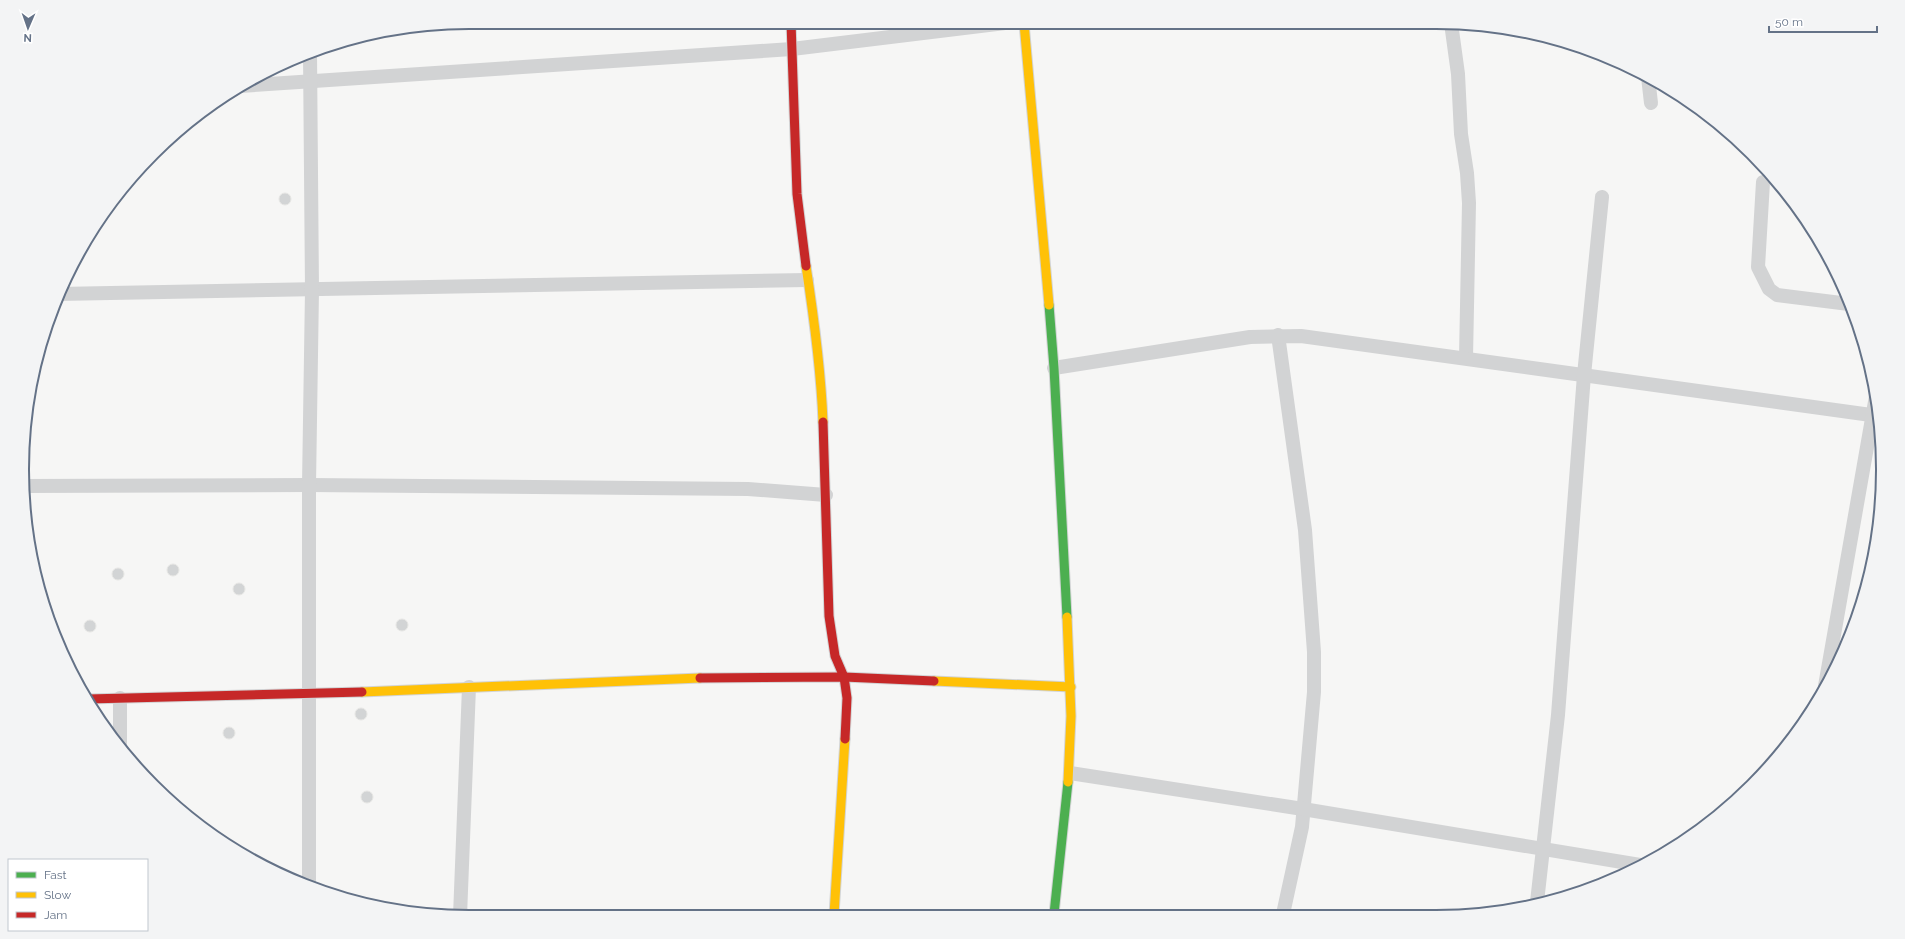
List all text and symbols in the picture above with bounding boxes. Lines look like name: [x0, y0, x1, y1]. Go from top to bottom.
north arrow: [8, 8, 48, 48]
scale bar: [1769, 8, 1877, 34]
text: 50 m: [1775, 15, 1803, 29]
text: N: [23, 31, 32, 44]
legend: [8, 859, 148, 931]
text: Fast: [44, 868, 67, 882]
text: Slow: [44, 888, 71, 902]
text: Jam: [44, 908, 67, 922]

